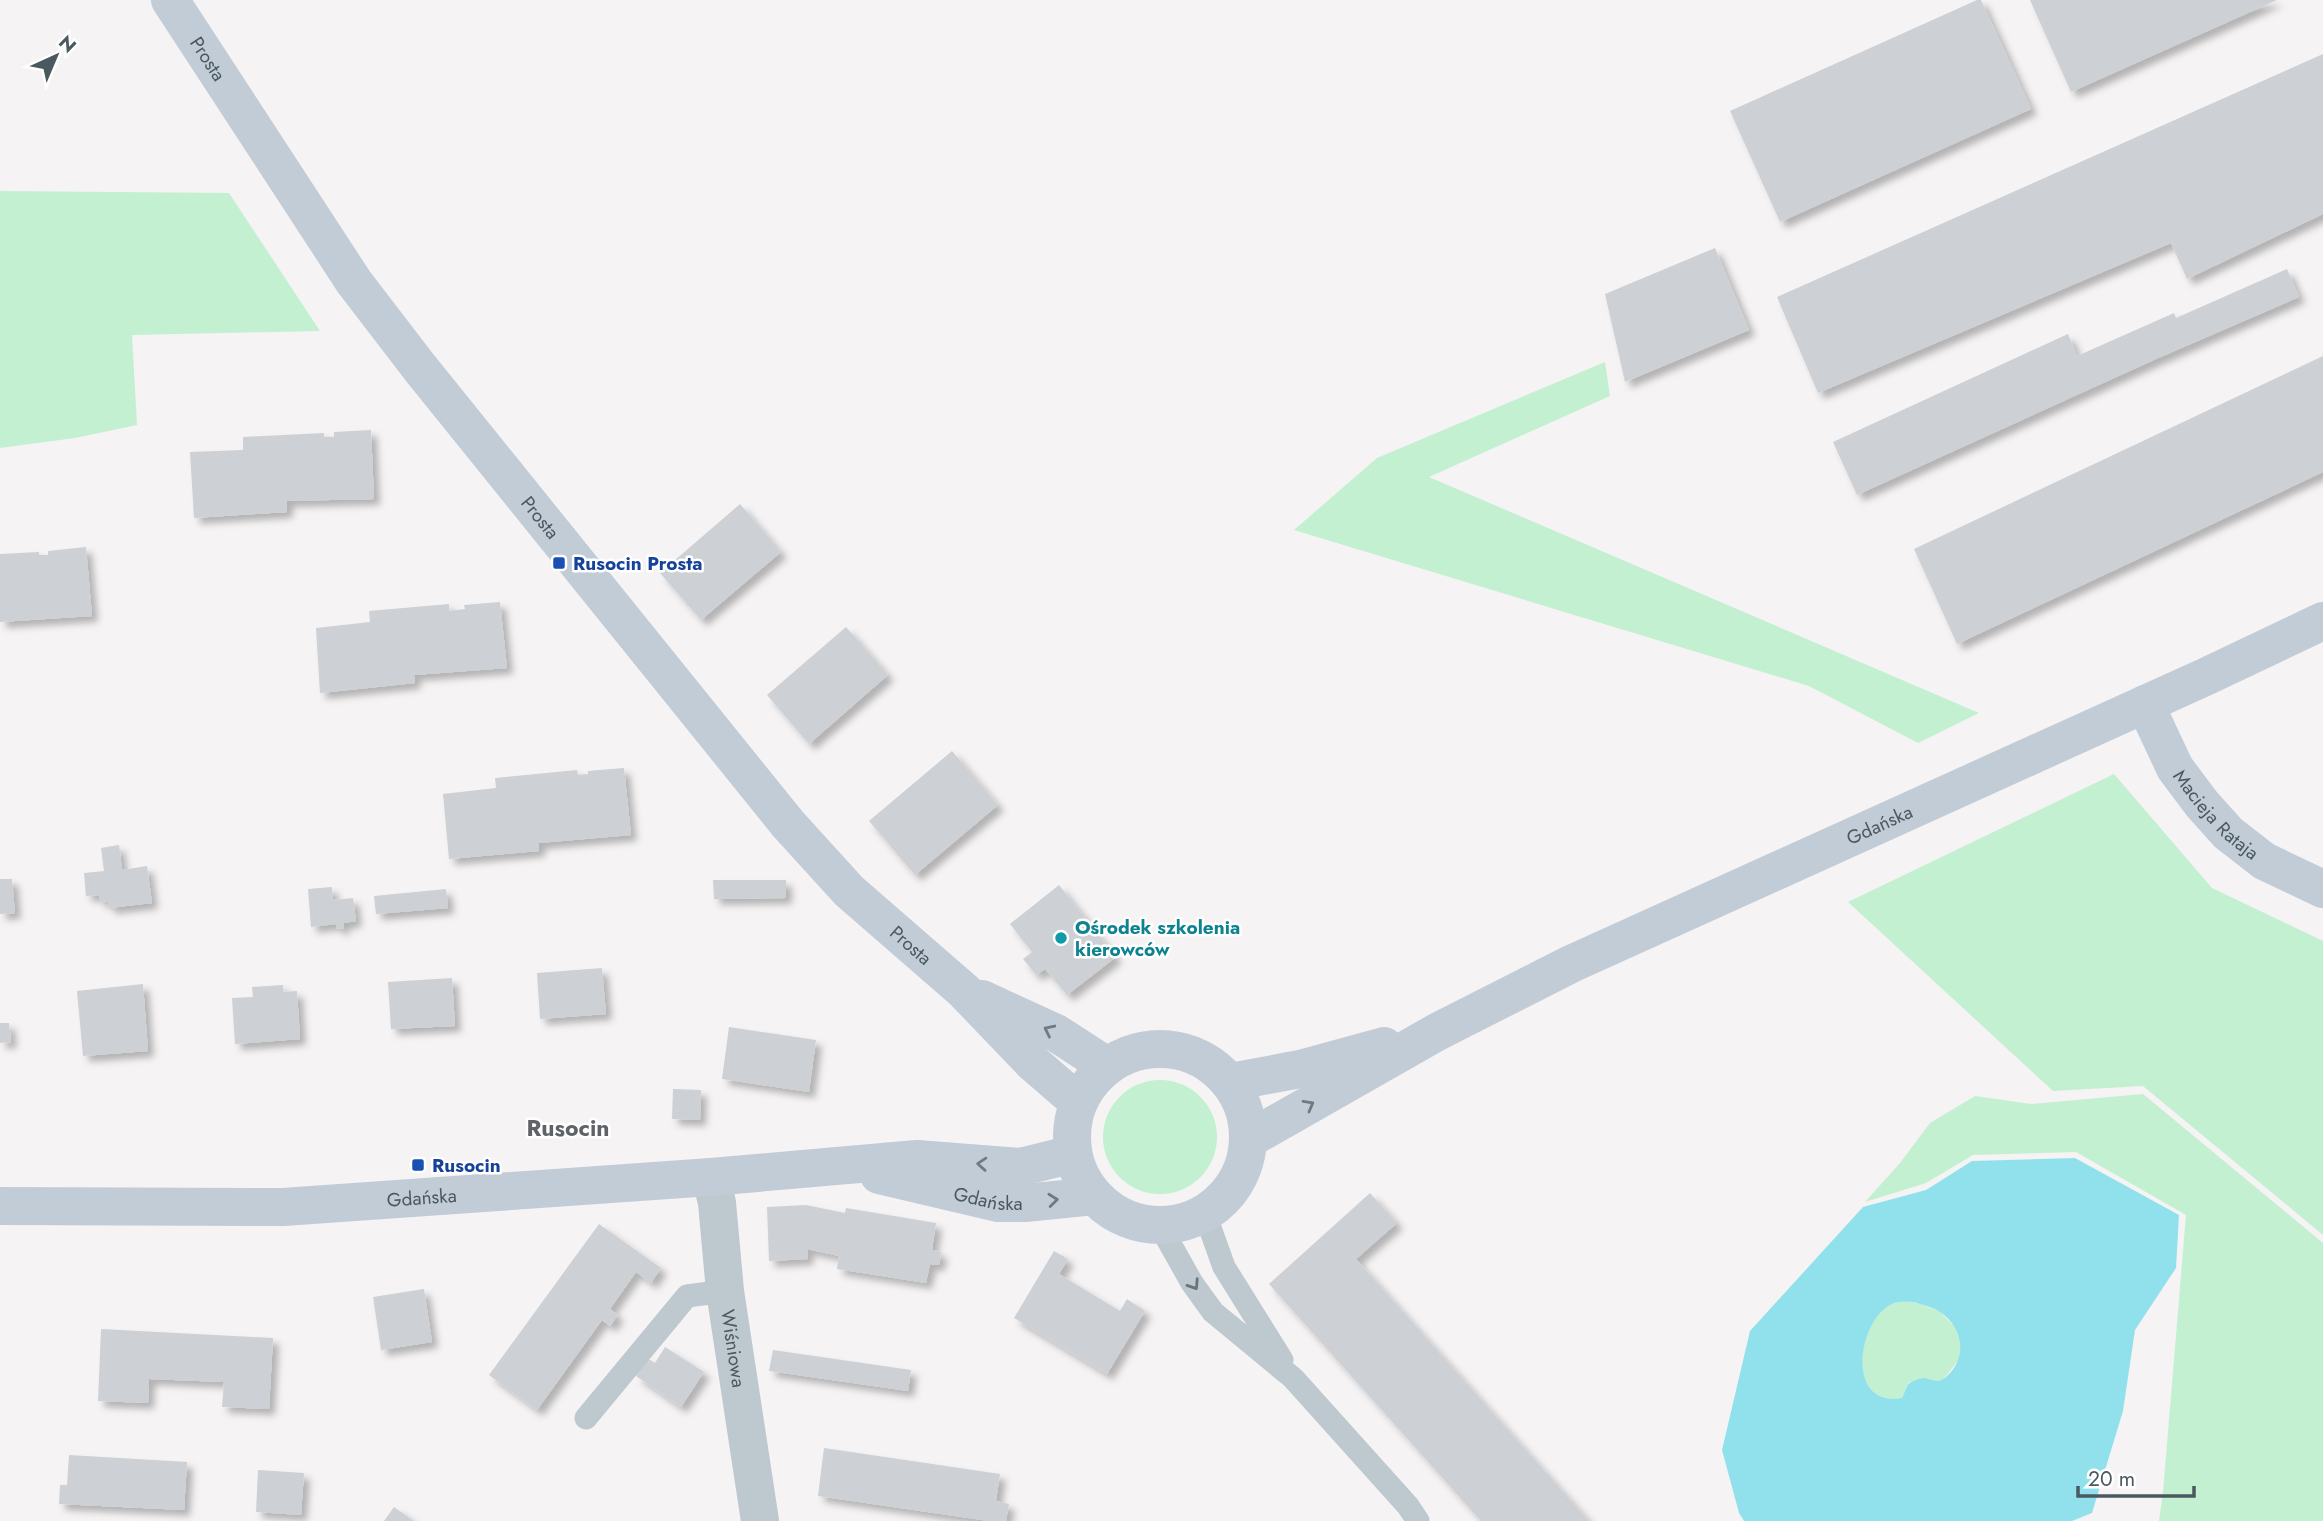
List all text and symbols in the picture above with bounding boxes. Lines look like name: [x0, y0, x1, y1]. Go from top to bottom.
north arrow: [21, 21, 91, 91]
text: N: [53, 29, 82, 59]
street label: Prosta: [183, 31, 232, 86]
street label: Prosta: [515, 490, 566, 545]
place label: Rusocin Prosta: [573, 550, 703, 577]
marker: Rusocin Prosta: [551, 555, 567, 571]
street label: Macieja Rataja: [2167, 764, 2264, 866]
street label: Gdańska: [1842, 798, 1917, 852]
place label: Ośrodek szkolenia kierowców: [1075, 914, 1240, 963]
street label: Prosta: [884, 919, 938, 971]
marker: Ośrodek szkolenia kierowców: [1053, 930, 1069, 946]
one-way arrow: [1044, 1024, 1056, 1038]
one-way arrow: [1301, 1100, 1314, 1113]
district label: Rusocin: [526, 1111, 610, 1145]
place label: Rusocin: [432, 1152, 501, 1179]
marker: Rusocin: [410, 1157, 426, 1173]
one-way arrow: [976, 1157, 987, 1172]
street label: Gdańska: [951, 1180, 1023, 1217]
street label: Gdańska: [386, 1182, 457, 1214]
one-way arrow: [1048, 1192, 1059, 1207]
one-way arrow: [1186, 1277, 1198, 1290]
street label: Wiśniowa: [714, 1308, 752, 1389]
scale bar: [2078, 1454, 2194, 1498]
text: 20 m: [2088, 1464, 2135, 1494]

